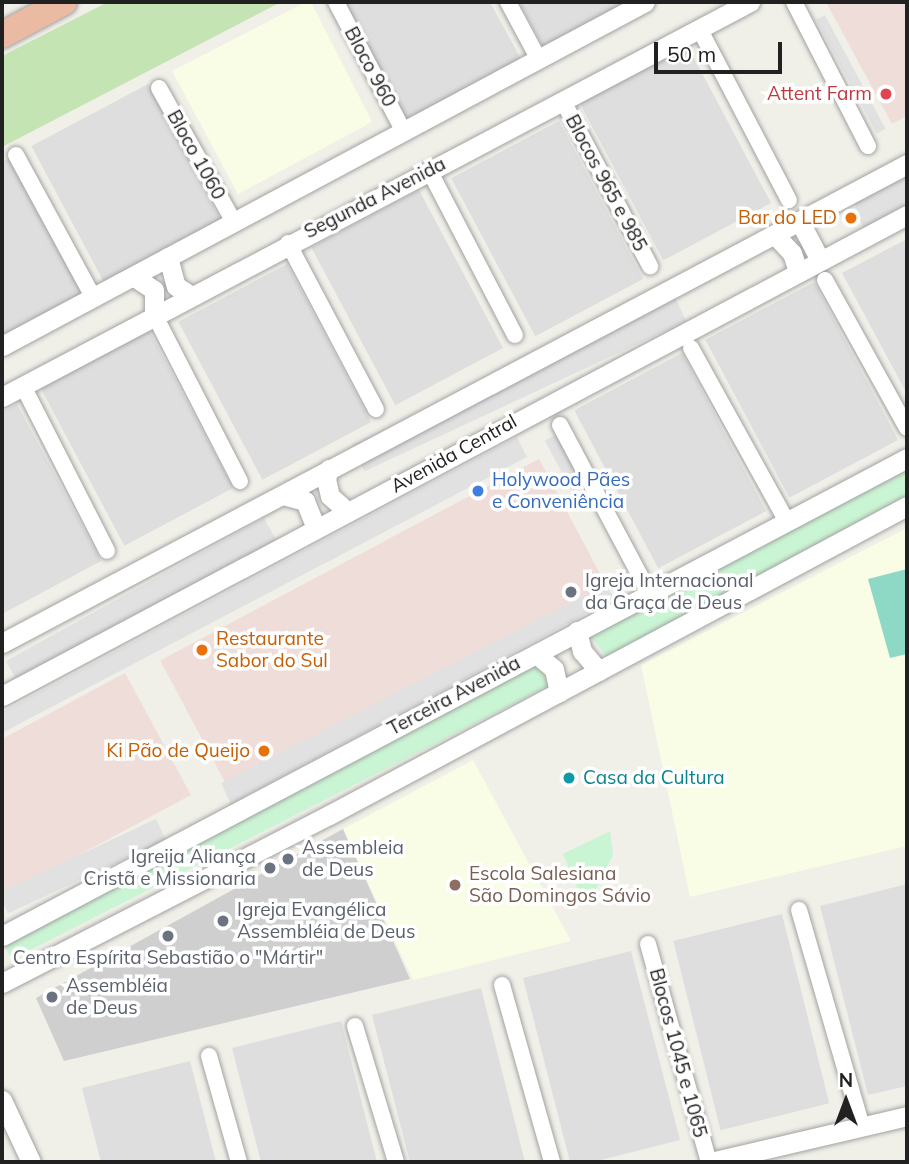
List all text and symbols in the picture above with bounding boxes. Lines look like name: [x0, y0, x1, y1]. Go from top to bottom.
street label: Bloco 960: [339, 23, 401, 111]
scale bar: [657, 28, 785, 72]
text: 50 m: [667, 41, 716, 67]
place label: Attent Farm: [767, 83, 872, 105]
marker: Attent Farm: [878, 86, 894, 102]
street label: Bloco 1060: [162, 106, 230, 204]
street label: Blocos 965 e 985: [560, 111, 652, 255]
street label: Segunda Avenida: [300, 153, 450, 243]
place label: Bar do LED: [738, 207, 837, 229]
marker: Bar do LED: [843, 210, 859, 226]
street label: Avenida Central: [387, 410, 521, 498]
place label: Holywood Pães e Conveniência: [492, 469, 630, 513]
marker: Holywood Pães e Conveniência: [470, 483, 486, 499]
place label: Igreja Internacional da Graça de Deus: [585, 570, 754, 614]
marker: Igreja Internacional da Graça de Deus: [563, 584, 579, 600]
place label: Restaurante Sabor do Sul: [216, 628, 328, 672]
marker: Restaurante Sabor do Sul: [194, 642, 210, 658]
street label: Terceira Avenida: [384, 652, 524, 740]
place label: Ki Pão de Queijo: [106, 740, 250, 762]
marker: Ki Pão de Queijo: [256, 743, 272, 759]
place label: Casa da Cultura: [583, 767, 725, 789]
marker: Casa da Cultura: [561, 770, 577, 786]
place label: Assembleia de Deus: [302, 837, 404, 881]
place label: Igreija Aliança Cristã e Missionaria: [84, 846, 256, 890]
marker: Assembleia de Deus: [280, 851, 296, 867]
marker: Igreija Aliança Cristã e Missionaria: [262, 860, 278, 876]
place label: Escola Salesiana São Domingos Sávio: [469, 863, 651, 907]
marker: Escola Salesiana São Domingos Sávio: [447, 877, 463, 893]
place label: Igreja Evangélica Assembléia de Deus: [237, 899, 415, 943]
marker: Igreja Evangélica Assembléia de Deus: [215, 913, 231, 929]
marker: Centro Espírita Sebastião o "Mártir": [160, 928, 176, 944]
place label: Centro Espírita Sebastião o "Mártir": [13, 947, 323, 969]
street label: Blocos 1045 e 1065: [644, 966, 712, 1140]
place label: Assembléia de Deus: [66, 975, 168, 1019]
marker: Assembléia de Deus: [44, 989, 60, 1005]
north arrow: [811, 1066, 881, 1136]
text: N: [839, 1068, 853, 1092]

